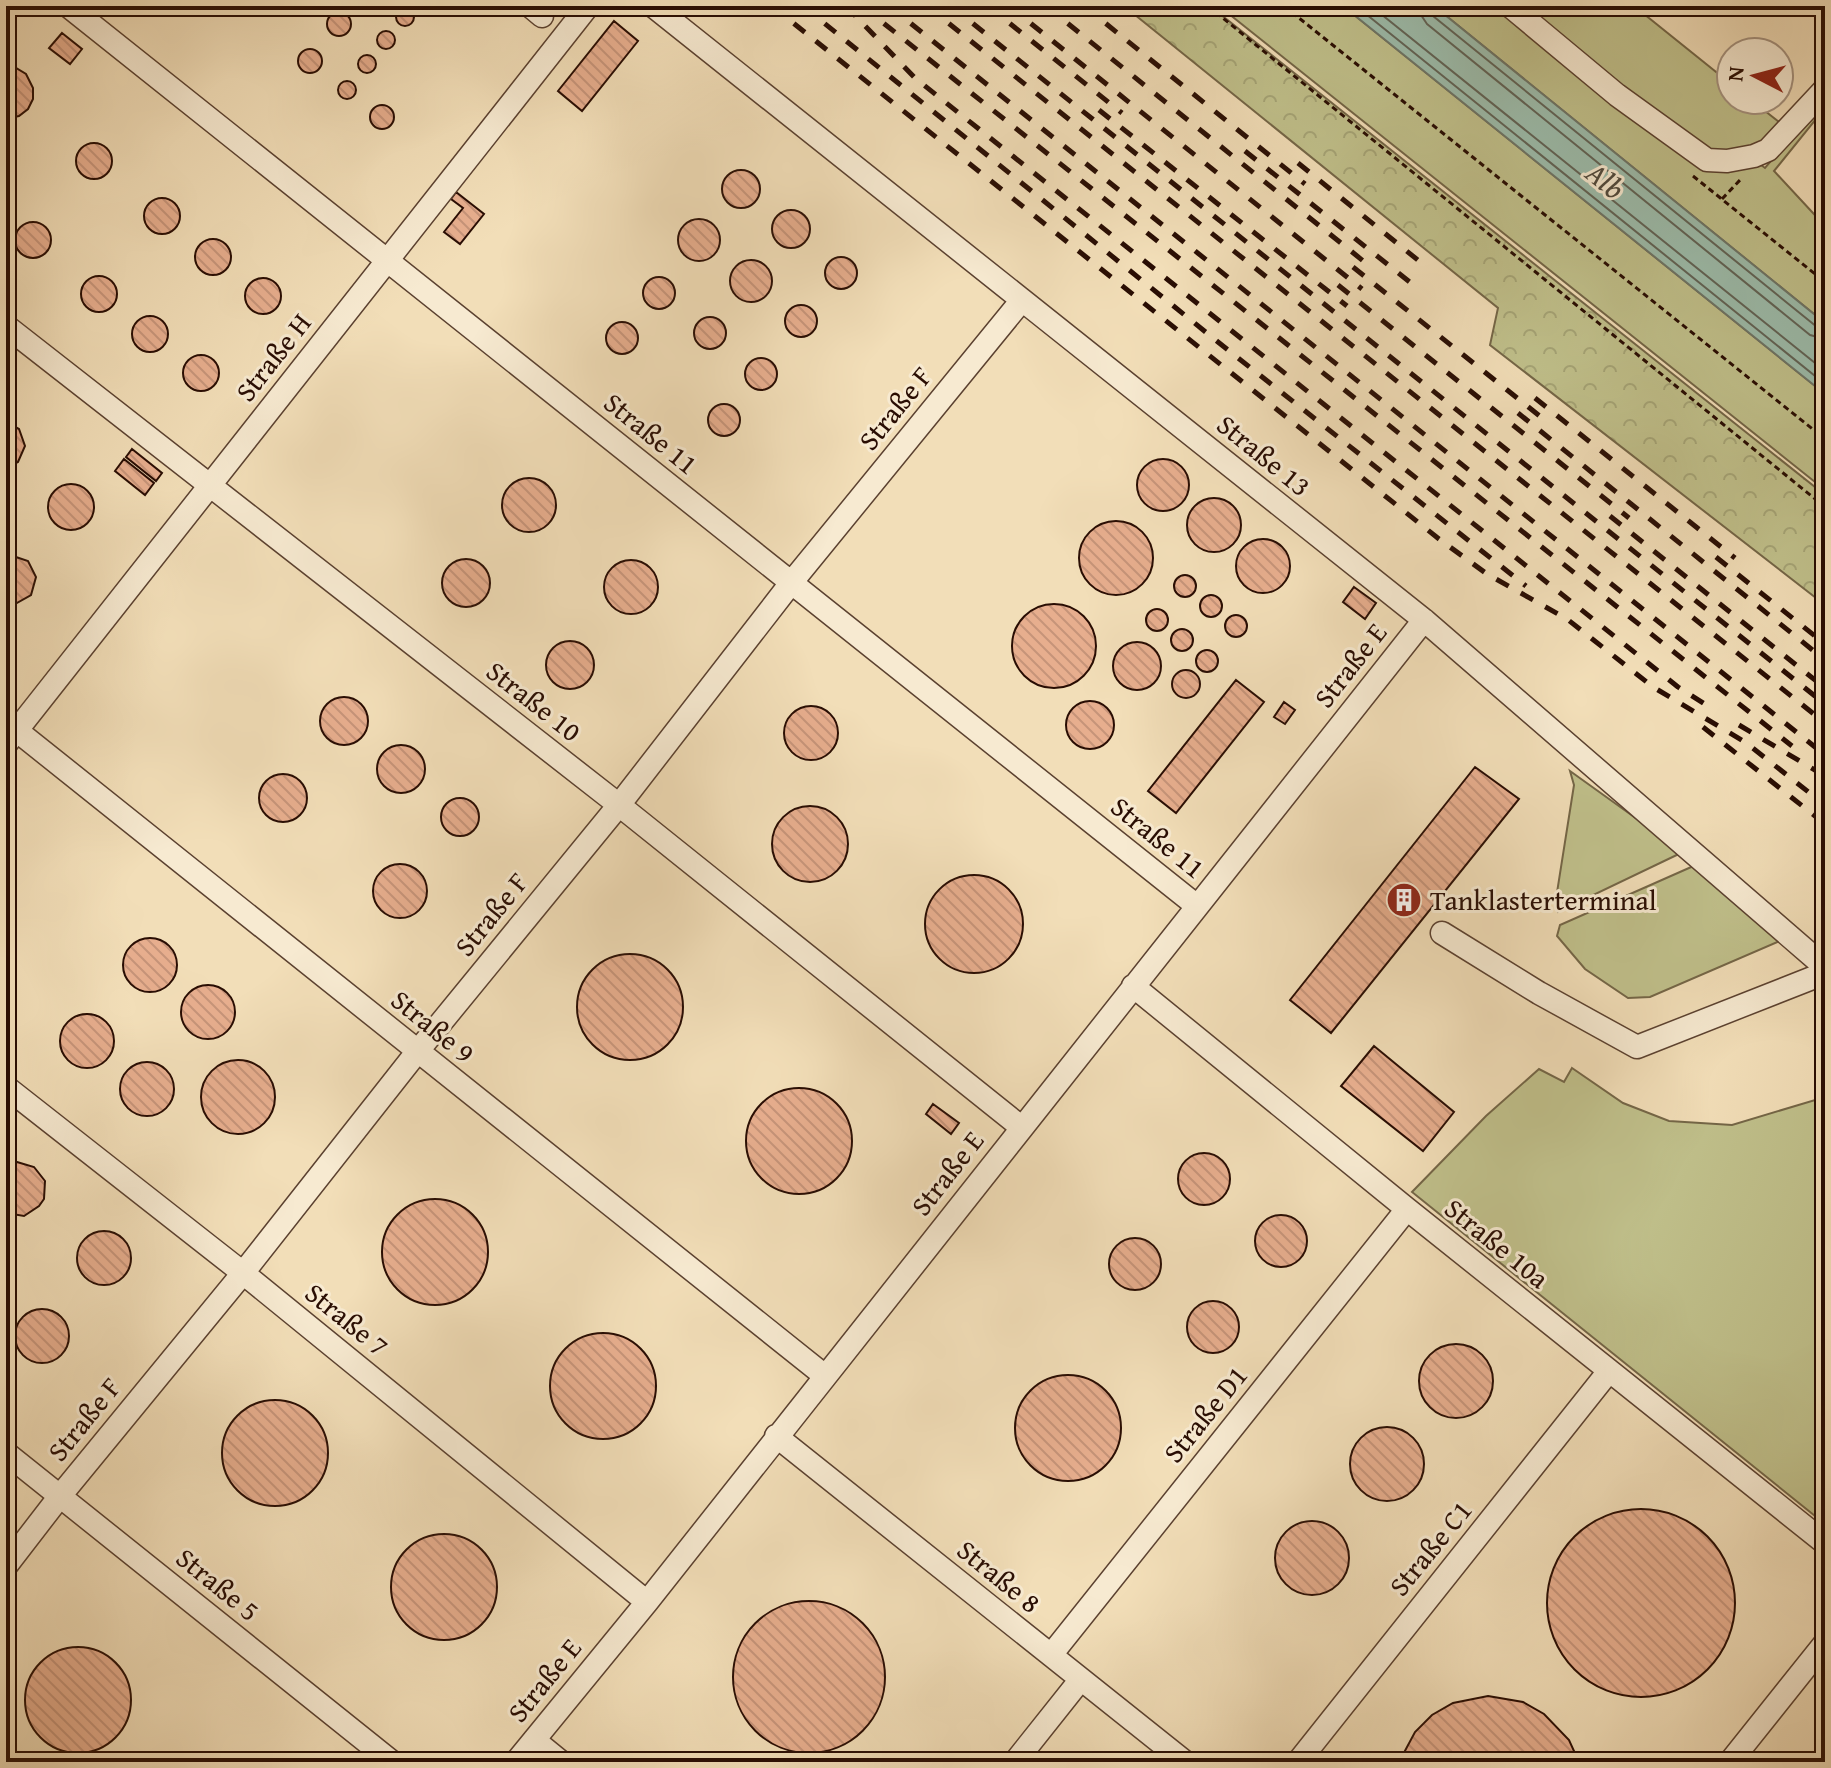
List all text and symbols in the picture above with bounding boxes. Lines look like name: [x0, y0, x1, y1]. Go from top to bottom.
north arrow: [1715, 36, 1795, 116]
text: N: [1718, 65, 1752, 83]
water label: Alb: [1576, 150, 1635, 210]
street label: Straße H: [225, 304, 320, 410]
street label: Straße F: [848, 357, 941, 458]
street label: Straße 11: [595, 382, 707, 483]
street label: Straße 13: [1208, 404, 1320, 505]
street label: Straße E: [1303, 613, 1396, 716]
street label: Straße 10: [478, 650, 591, 751]
street label: Straße 11: [1102, 786, 1214, 887]
street label: Straße F: [444, 863, 537, 964]
place label: Tanklasterterminal: [1430, 879, 1657, 920]
building icon: Tanklasterterminal: [1385, 881, 1423, 919]
street label: Straße 9: [383, 979, 484, 1072]
street label: Straße E: [900, 1121, 993, 1224]
street label: Straße 10a: [1436, 1188, 1559, 1298]
street label: Straße 7: [297, 1272, 398, 1365]
street label: Straße D1: [1153, 1356, 1257, 1471]
street label: Straße F: [37, 1368, 130, 1469]
street label: Straße C1: [1378, 1491, 1481, 1604]
street label: Straße 8: [949, 1529, 1050, 1622]
street label: Straße 5: [168, 1537, 269, 1630]
street label: Straße E: [497, 1629, 590, 1731]

